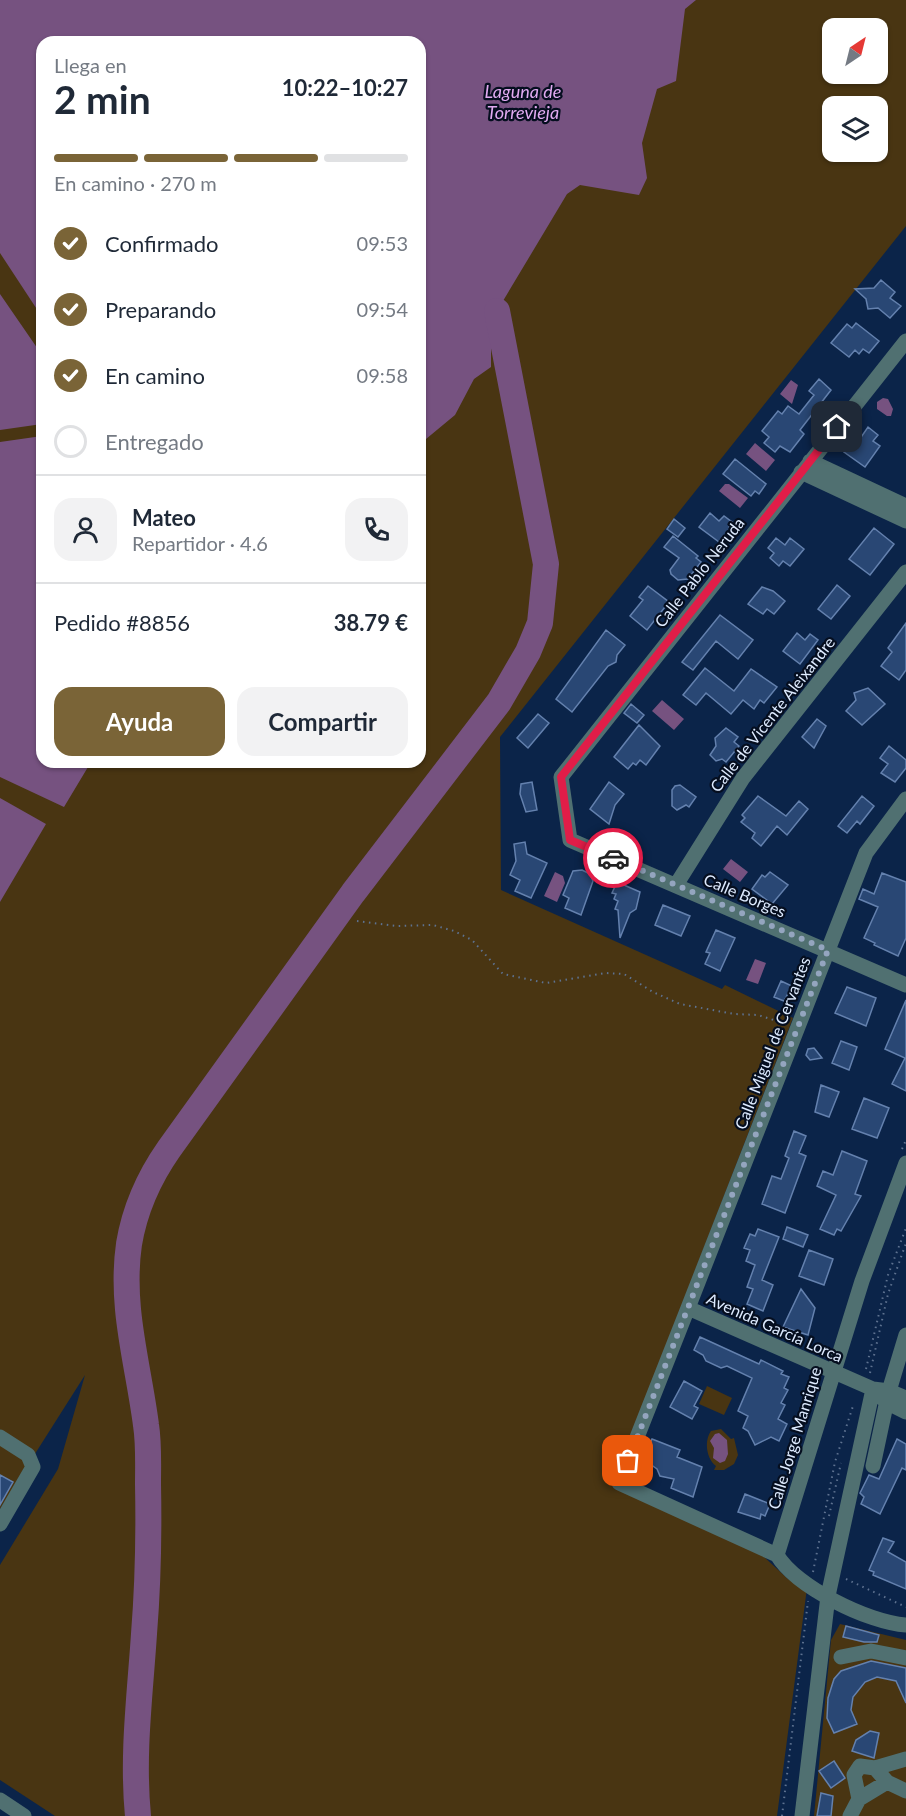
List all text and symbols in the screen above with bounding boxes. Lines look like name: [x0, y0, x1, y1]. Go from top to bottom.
north arrow: [822, 18, 888, 84]
map controls: [822, 18, 888, 162]
text: Llega en: [54, 53, 127, 77]
text: 10:22–10:27: [282, 74, 408, 101]
text: 2 min: [54, 76, 151, 122]
water label: Laguna de Torrevieja: [485, 80, 561, 123]
button: layers: [822, 96, 888, 162]
text: En camino · 270 m: [54, 171, 217, 195]
icon: check: [54, 227, 87, 260]
text: Confirmado: [105, 230, 218, 257]
text: 09:53: [357, 231, 408, 255]
icon: check: [54, 293, 87, 326]
text: Preparando: [105, 296, 216, 323]
text: 09:54: [357, 297, 408, 321]
icon: check: [54, 359, 87, 392]
text: En camino: [105, 362, 205, 389]
text: 09:58: [357, 363, 408, 387]
pin: [811, 401, 862, 452]
icon: home: [820, 410, 853, 443]
text: Entregado: [105, 428, 204, 455]
button: person: [54, 498, 117, 561]
button: phone: [345, 498, 408, 561]
text: Mateo: [132, 504, 196, 531]
street label: Calle Pablo Neruda: [650, 513, 748, 631]
text: Repartidor · 4.6: [132, 531, 268, 555]
text: Pedido #8856: [54, 609, 190, 636]
text: 38.79 €: [334, 609, 408, 636]
street label: Calle de Vicente Aleixandre: [706, 633, 838, 795]
button: Ayuda: [54, 687, 225, 756]
button: Compartir: [237, 687, 408, 756]
courier: [583, 828, 643, 888]
icon: car: [597, 842, 630, 875]
street label: Calle Borges: [701, 869, 789, 921]
street label: Calle Miguel de Cervantes: [730, 954, 814, 1132]
street label: Avenida García Lorca: [704, 1288, 846, 1366]
street label: Calle Jorge Manrique: [763, 1365, 825, 1511]
pin: [602, 1435, 653, 1486]
icon: bag: [611, 1444, 644, 1477]

